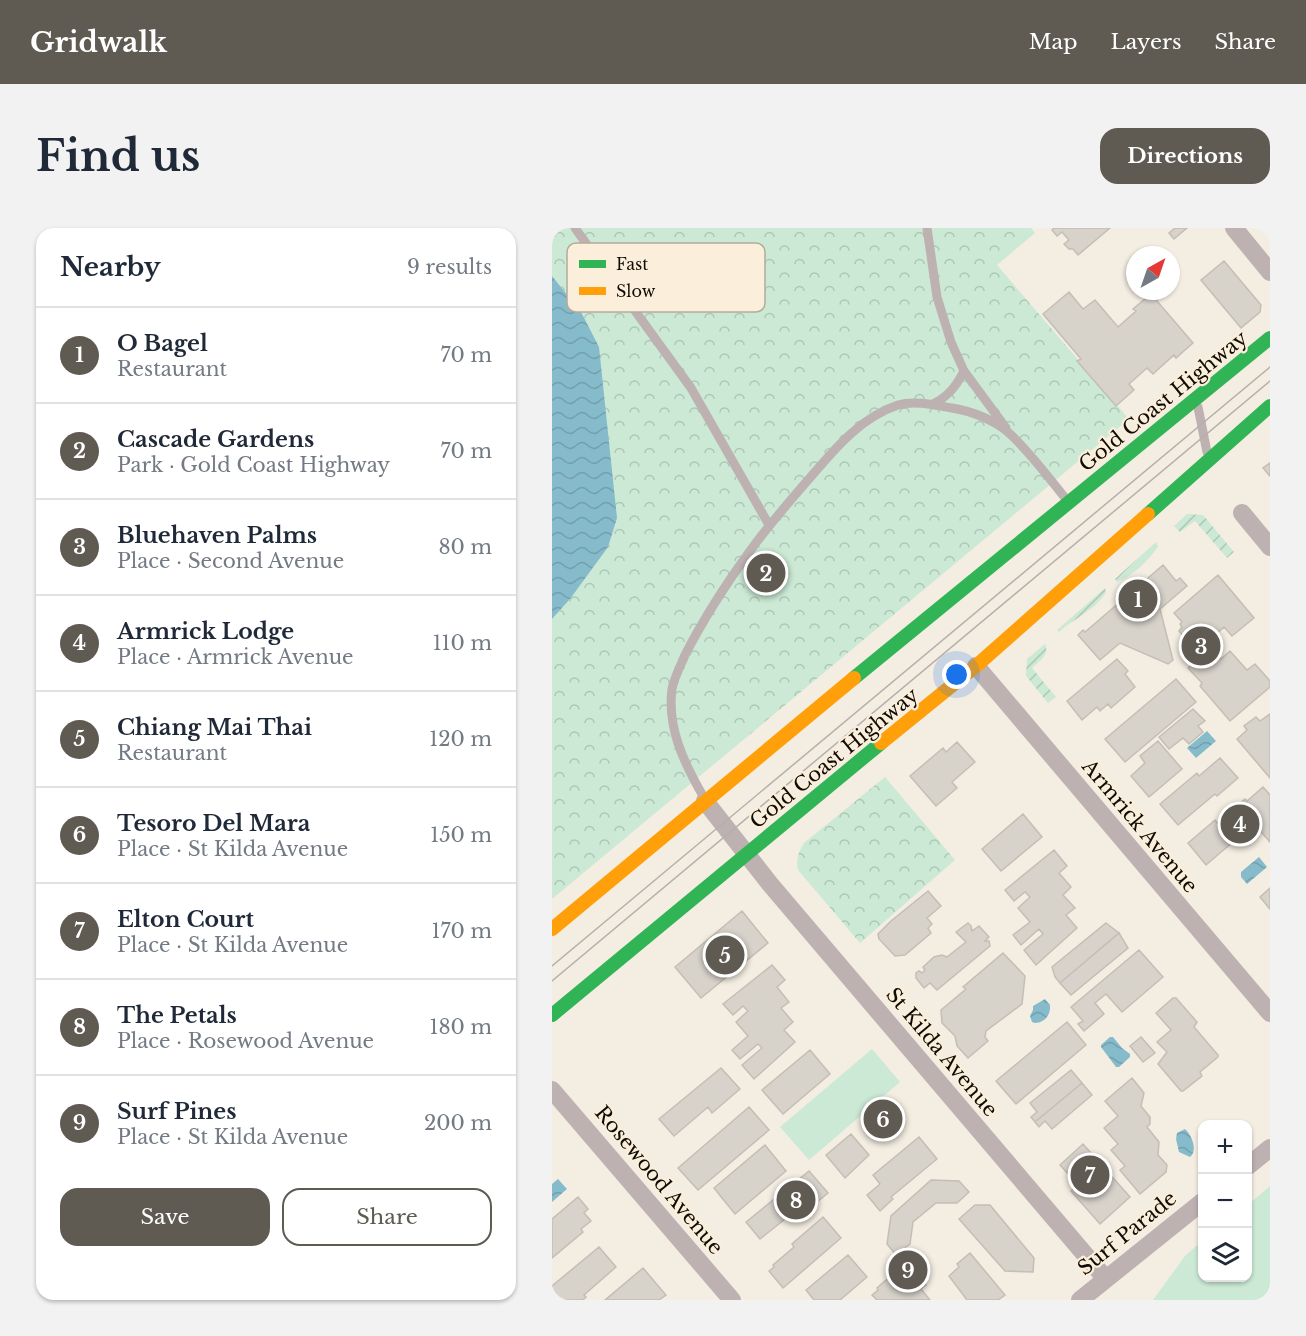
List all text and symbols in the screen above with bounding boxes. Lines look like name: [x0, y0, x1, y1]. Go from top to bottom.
text: Gridwalk: [30, 25, 167, 60]
text: Map: [1029, 29, 1078, 55]
text: Layers: [1111, 29, 1182, 55]
text: Share: [1215, 29, 1276, 55]
button: Directions: [1100, 128, 1270, 184]
text: Find us: [36, 130, 200, 182]
legend: [567, 243, 765, 312]
north arrow: [1126, 246, 1180, 300]
text: Nearby: [60, 251, 161, 283]
text: Fast: [616, 254, 648, 274]
text: 9 results: [407, 255, 492, 279]
text: Slow: [616, 281, 656, 301]
street label: Gold Coast Highway: [1074, 326, 1252, 476]
text: O Bagel: [117, 330, 208, 357]
text: 1: [75, 343, 84, 367]
text: 70 m: [440, 343, 492, 367]
text: Restaurant: [117, 357, 227, 381]
text: Cascade Gardens: [117, 426, 314, 453]
text: 2: [73, 439, 86, 463]
text: 70 m: [440, 439, 492, 463]
text: Park · Gold Coast Highway: [117, 453, 390, 477]
text: Bluehaven Palms: [117, 522, 317, 549]
text: 3: [73, 535, 86, 559]
text: 80 m: [438, 535, 492, 559]
text: Place · Second Avenue: [117, 549, 344, 573]
pin: 2: [746, 550, 786, 596]
pin: 1: [1118, 576, 1158, 622]
text: Armrick Lodge: [117, 618, 294, 645]
pin: 3: [1182, 624, 1220, 668]
text: 4: [73, 631, 86, 655]
text: 110 m: [433, 631, 492, 655]
text: Place · Armrick Avenue: [117, 645, 354, 669]
your location: [942, 660, 971, 689]
street label: Gold Coast Highway: [745, 683, 923, 833]
text: Chiang Mai Thai: [117, 714, 312, 741]
text: 5: [74, 727, 85, 751]
text: 120 m: [429, 727, 492, 751]
text: Restaurant: [117, 741, 227, 765]
street label: Armrick Avenue: [1077, 754, 1203, 898]
pin: 4: [1220, 802, 1260, 846]
text: Tesoro Del Mara: [117, 810, 310, 837]
text: 6: [73, 823, 86, 847]
text: 150 m: [430, 823, 492, 847]
text: Place · St Kilda Avenue: [117, 837, 348, 861]
text: Elton Court: [117, 906, 254, 933]
text: 7: [74, 919, 85, 943]
text: 170 m: [432, 919, 492, 943]
pin: 5: [706, 932, 744, 978]
text: Place · St Kilda Avenue: [117, 933, 348, 957]
street label: St Kilda Avenue: [881, 983, 1003, 1121]
text: The Petals: [117, 1002, 237, 1029]
text: 8: [73, 1015, 86, 1039]
text: 180 m: [429, 1015, 492, 1039]
text: Place · Rosewood Avenue: [117, 1029, 374, 1053]
pin: 6: [864, 1096, 902, 1142]
text: Surf Pines: [117, 1098, 236, 1125]
street label: Rosewood Avenue: [590, 1101, 728, 1259]
text: 9: [73, 1111, 86, 1135]
text: 200 m: [424, 1111, 492, 1135]
map controls: [1198, 1120, 1252, 1282]
button: +: [1198, 1120, 1252, 1174]
text: Place · St Kilda Avenue: [117, 1125, 348, 1149]
pin: 7: [1070, 1152, 1110, 1198]
button: −: [1198, 1174, 1252, 1228]
pin: 8: [776, 1178, 816, 1222]
street label: Surf Parade: [1073, 1186, 1181, 1280]
button: Save: [60, 1188, 270, 1246]
button: Share: [282, 1188, 492, 1246]
button: layers: [1198, 1228, 1252, 1282]
pin: 9: [888, 1248, 928, 1292]

